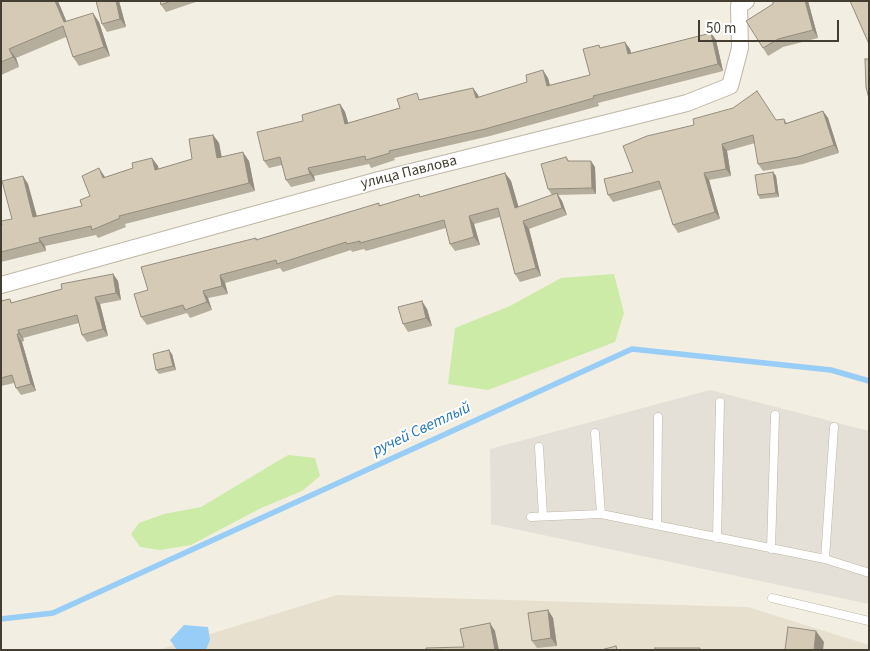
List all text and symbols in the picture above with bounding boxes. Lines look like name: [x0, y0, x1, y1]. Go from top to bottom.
scale bar: [700, 10, 841, 42]
text: 50 m: [706, 18, 736, 39]
street label: улица Павлова: [359, 152, 459, 194]
water label: ручей Светлый: [370, 399, 474, 461]

